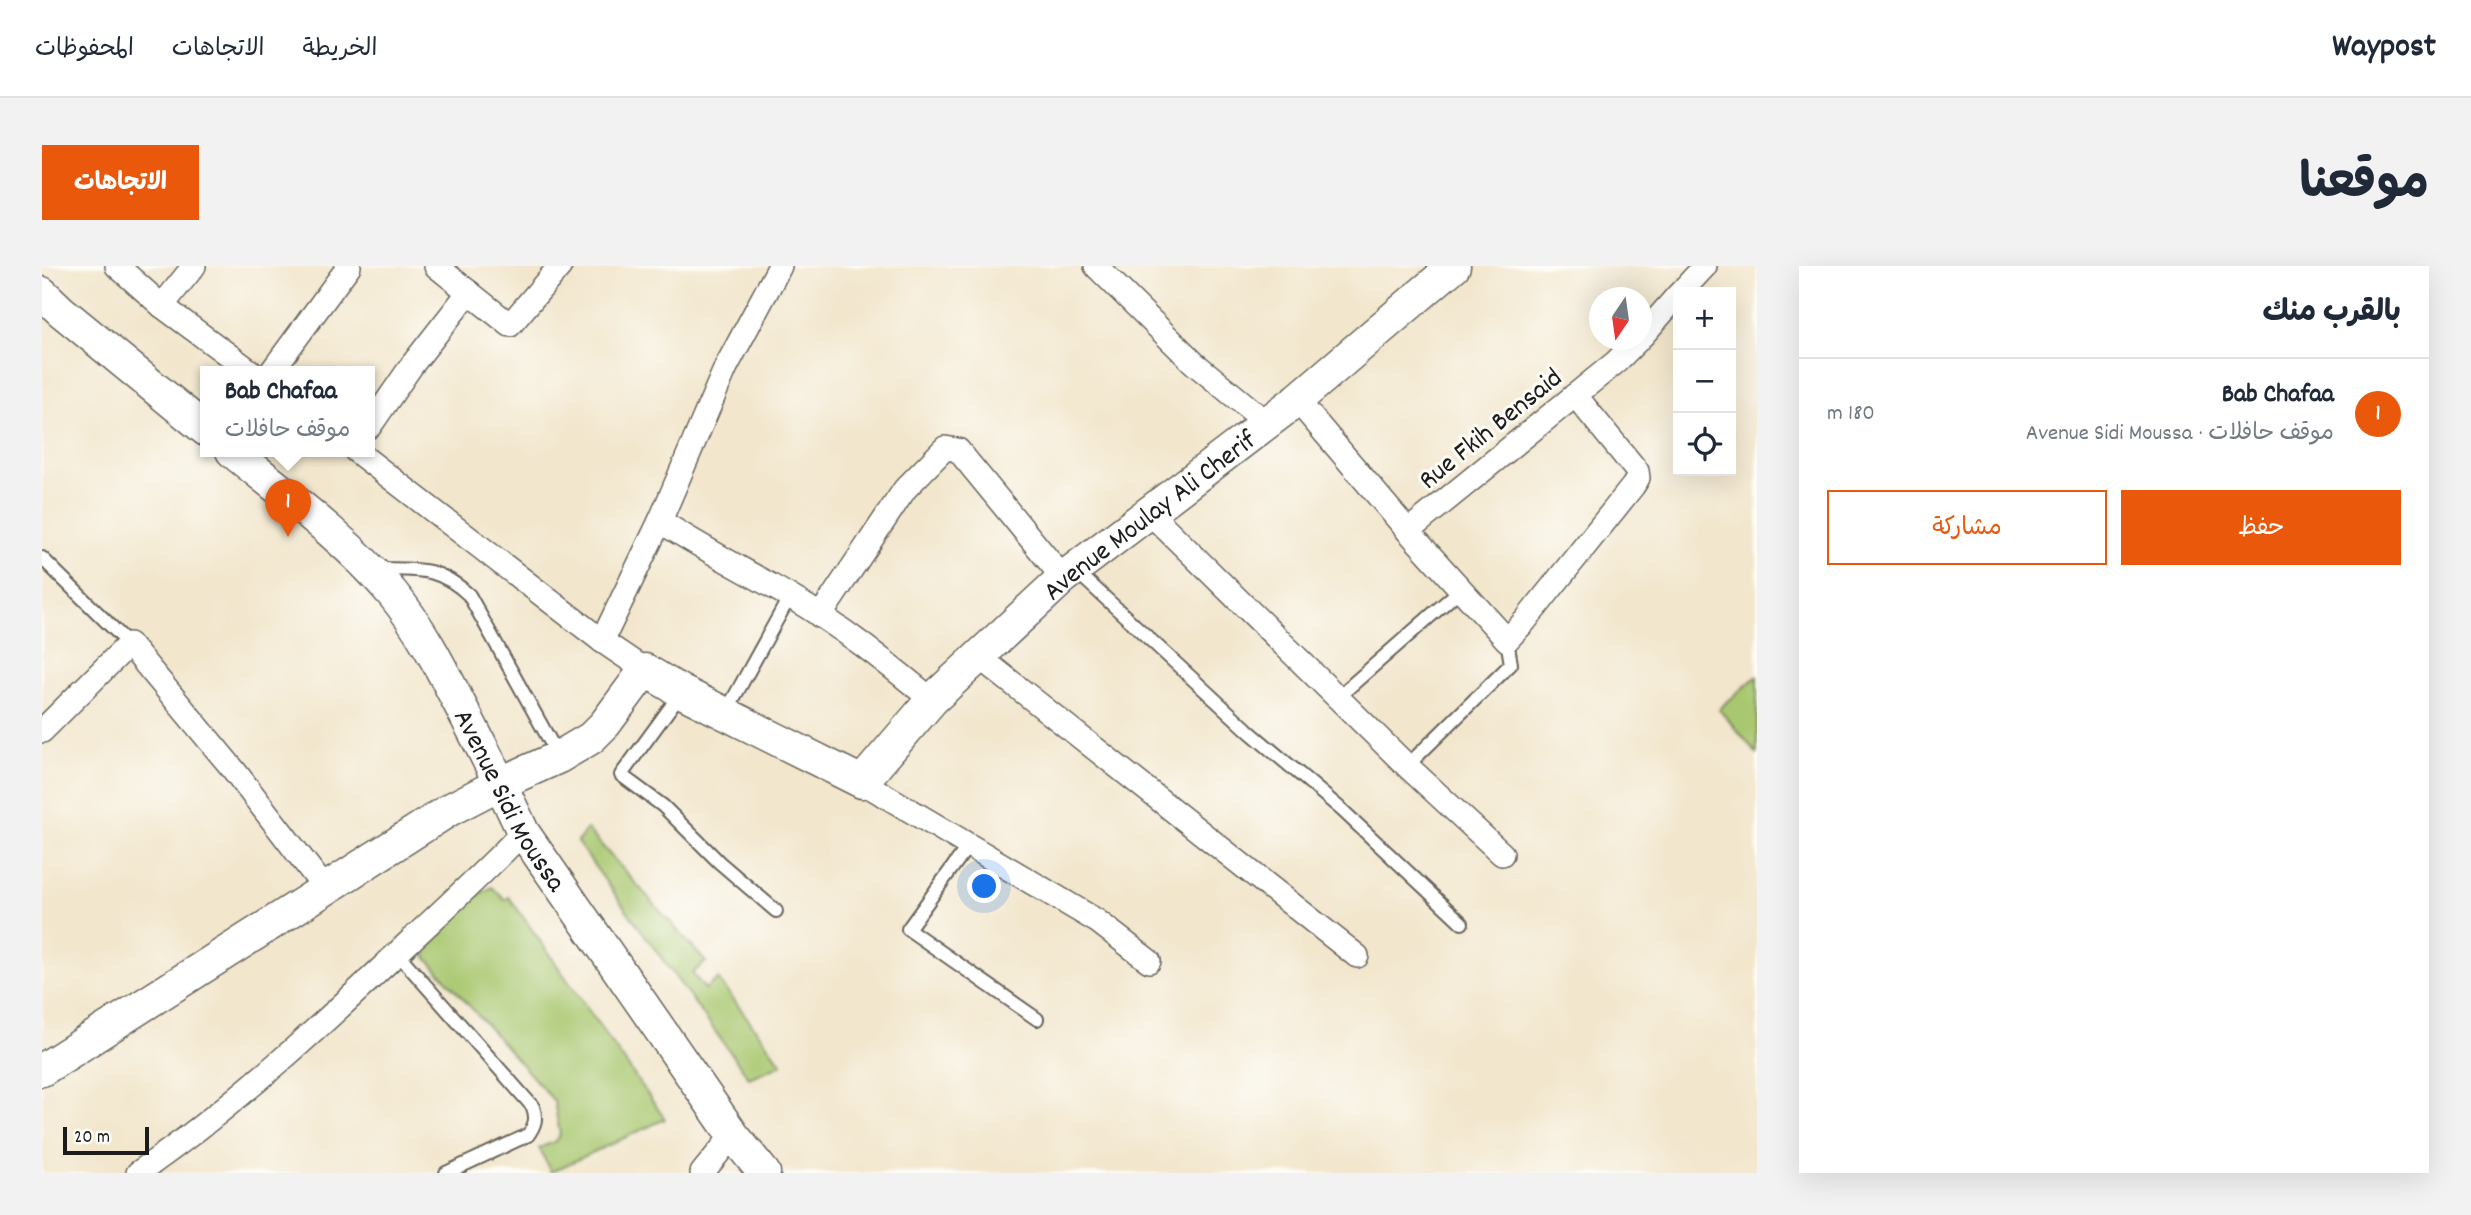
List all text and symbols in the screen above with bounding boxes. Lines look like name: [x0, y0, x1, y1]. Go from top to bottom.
text: Waypost: [2332, 25, 2436, 72]
text: المحفوظات: [35, 33, 134, 67]
text: الاتجاهات: [172, 33, 265, 67]
text: الخريطة: [303, 33, 377, 67]
button: الاتجاهات: [42, 145, 199, 220]
text: موقعنا: [2299, 151, 2429, 221]
north arrow: [1589, 287, 1652, 350]
map controls: [1673, 287, 1736, 476]
button: +: [1673, 287, 1736, 350]
text: بالقرب منك: [2263, 293, 2401, 336]
button: −: [1673, 350, 1736, 413]
street label: Rue Fkih Bensaid: [1412, 360, 1573, 501]
popup: [200, 366, 375, 457]
text: Bab Chafaa: [225, 374, 337, 411]
text: Bab Chafaa: [2222, 377, 2334, 414]
text: 180 m: [1827, 398, 1875, 431]
text: 1: [2375, 398, 2381, 431]
button: locate: [1673, 413, 1736, 476]
text: موقف حافلات: [225, 415, 350, 448]
text: موقف حافلات · Avenue Sidi Moussa: [2026, 418, 2334, 451]
street label: Avenue Moulay Ali Cherif: [1036, 422, 1267, 612]
pin: 1: [265, 479, 311, 537]
button: مشاركة: [1827, 490, 2107, 565]
button: حفظ: [2121, 490, 2401, 565]
street label: Avenue Sidi Moussa: [441, 703, 574, 902]
your location: [967, 869, 1001, 903]
scale bar: [63, 1124, 149, 1156]
text: 20 m: [74, 1125, 110, 1152]

